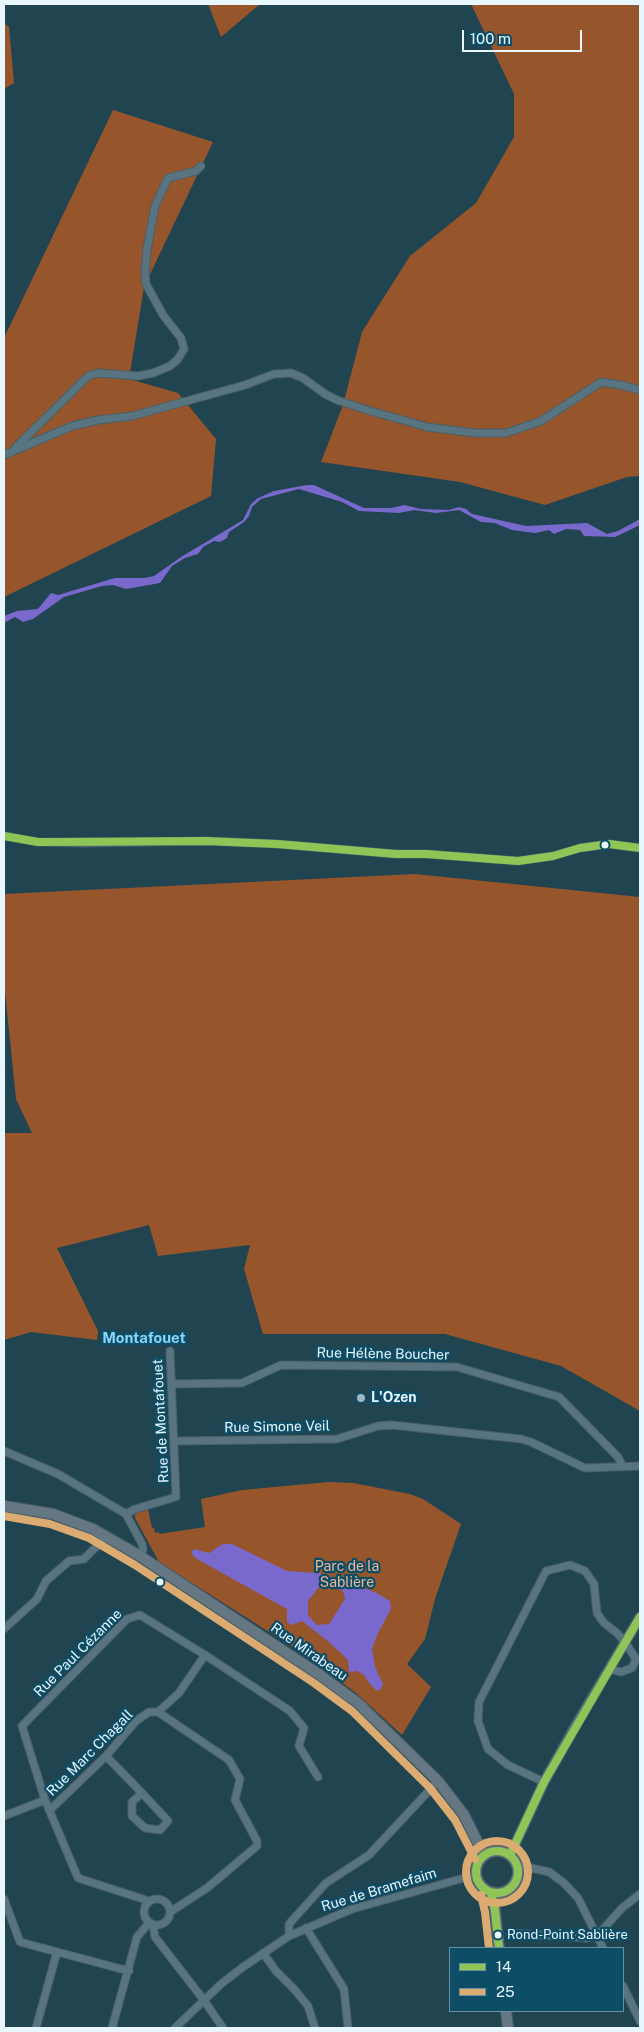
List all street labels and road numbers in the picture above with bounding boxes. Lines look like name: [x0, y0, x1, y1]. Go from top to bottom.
street label: Rue Hélène Boucher: [316, 1344, 450, 1364]
street label: Rue de Montafouet: [149, 1359, 173, 1483]
street label: Rue Simone Veil: [224, 1418, 330, 1436]
street label: Rue Paul Cézanne: [31, 1606, 125, 1700]
street label: Rue Mirabeau: [267, 1619, 351, 1685]
street label: Rue Marc Chagall: [43, 1706, 137, 1800]
street label: Rue de Bramefaim: [319, 1864, 439, 1916]

